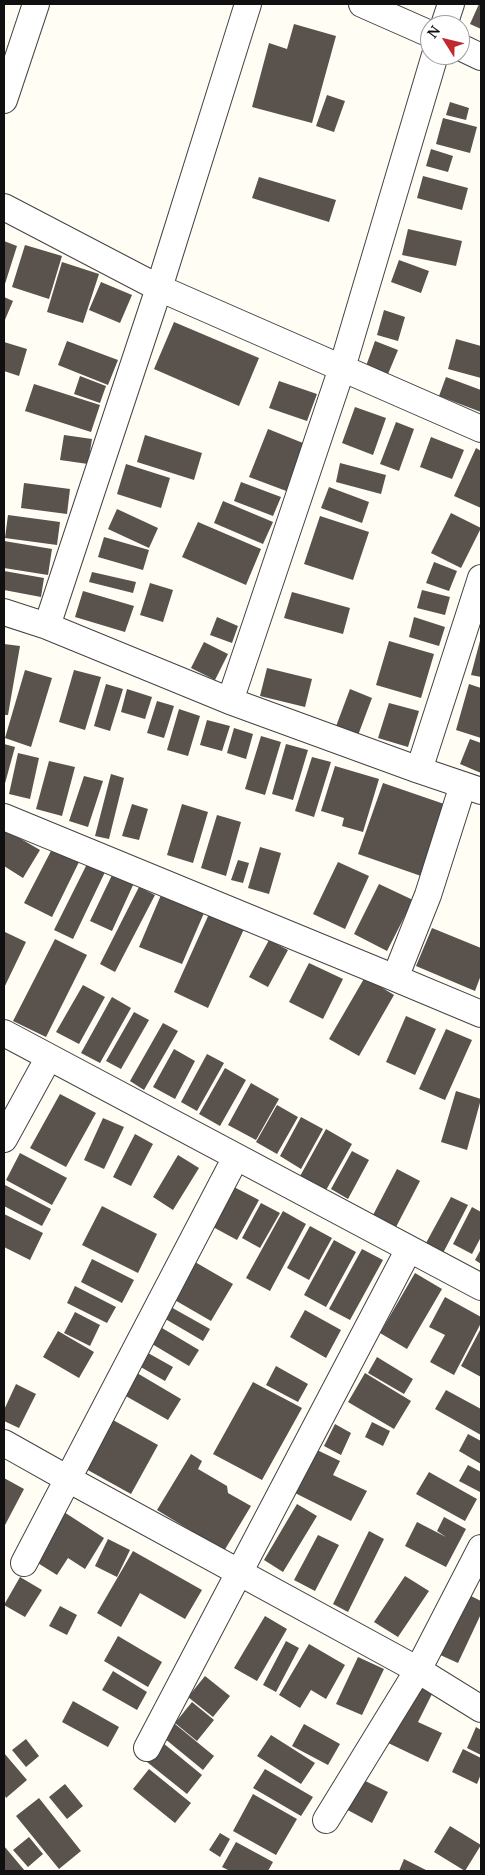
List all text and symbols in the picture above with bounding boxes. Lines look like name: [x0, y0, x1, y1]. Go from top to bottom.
north arrow: [420, 15, 470, 65]
text: N: [422, 21, 444, 42]

